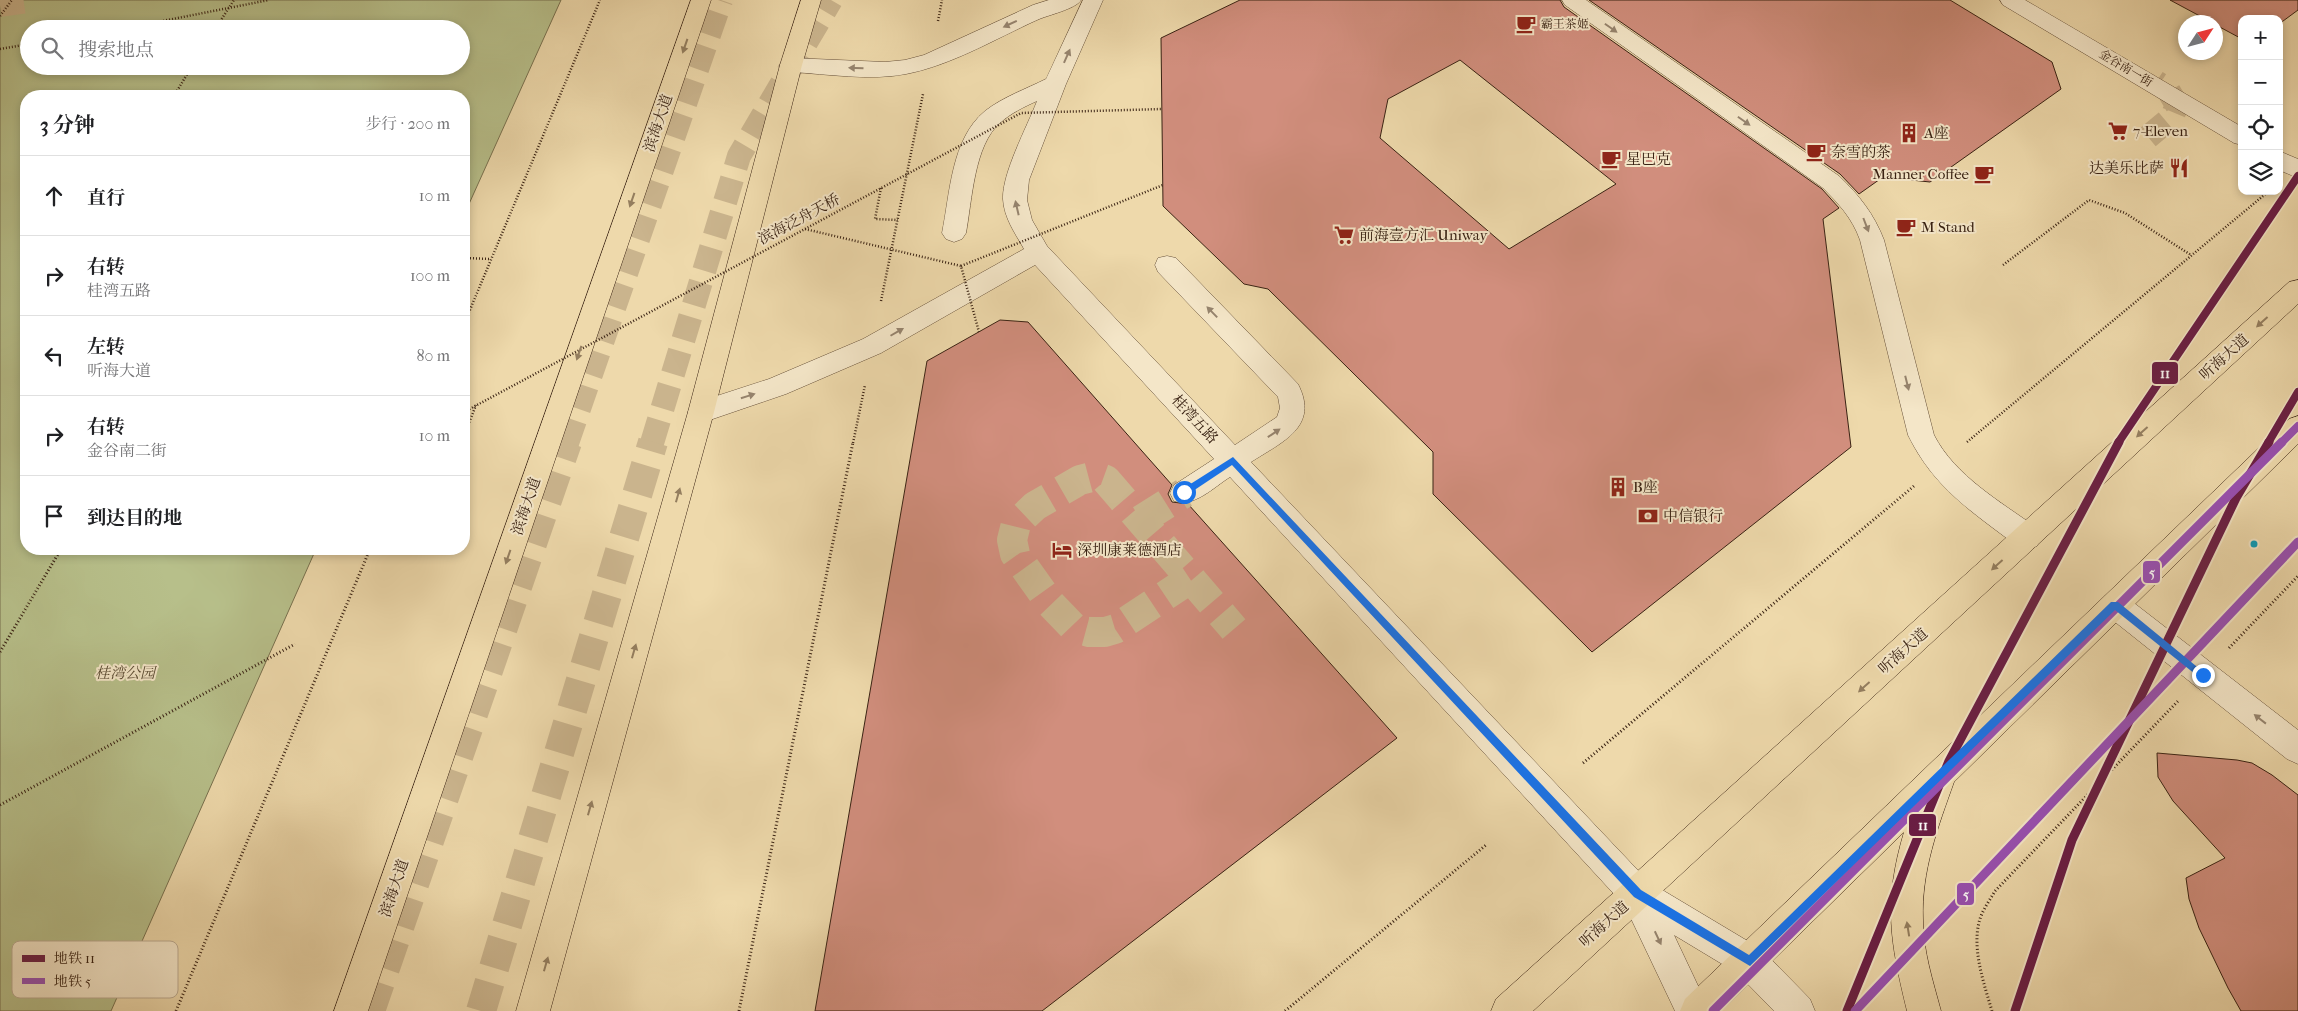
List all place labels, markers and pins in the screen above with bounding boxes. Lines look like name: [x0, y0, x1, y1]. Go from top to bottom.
cafe icon: 霸王茶姬: [1515, 13, 1537, 35]
place label: 霸王茶姬: [1541, 17, 1589, 31]
supermarket icon: 7-Eleven: [2107, 120, 2129, 142]
building icon: A座: [1898, 122, 1920, 144]
place label: 7-Eleven: [2133, 122, 2188, 140]
place label: A座: [1923, 124, 1949, 142]
cafe icon: 奈雪的茶: [1805, 141, 1827, 163]
place label: 奈雪的茶: [1831, 143, 1891, 161]
cafe icon: 星巴克: [1600, 148, 1622, 170]
place label: 星巴克: [1626, 150, 1671, 168]
restaurant icon: 达美乐比萨: [2168, 157, 2190, 179]
place label: 达美乐比萨: [2089, 159, 2164, 177]
cafe icon: Manner Coffee: [1973, 163, 1995, 185]
place label: Manner Coffee: [1873, 165, 1970, 183]
cafe icon: M Stand: [1895, 216, 1917, 238]
place label: M Stand: [1921, 218, 1976, 236]
supermarket icon: 前海壹方汇 Uniway: [1333, 224, 1355, 246]
place label: 前海壹方汇 Uniway: [1359, 226, 1489, 244]
building icon: B座: [1607, 476, 1629, 498]
place label: B座: [1633, 478, 1658, 496]
bank icon: 中信银行: [1637, 505, 1659, 527]
place label: 中信银行: [1663, 507, 1723, 525]
hotel icon: 深圳康莱德酒店: [1051, 539, 1073, 561]
unlabelled marker: [2249, 539, 2259, 549]
place label: 深圳康莱德酒店: [1077, 541, 1182, 559]

